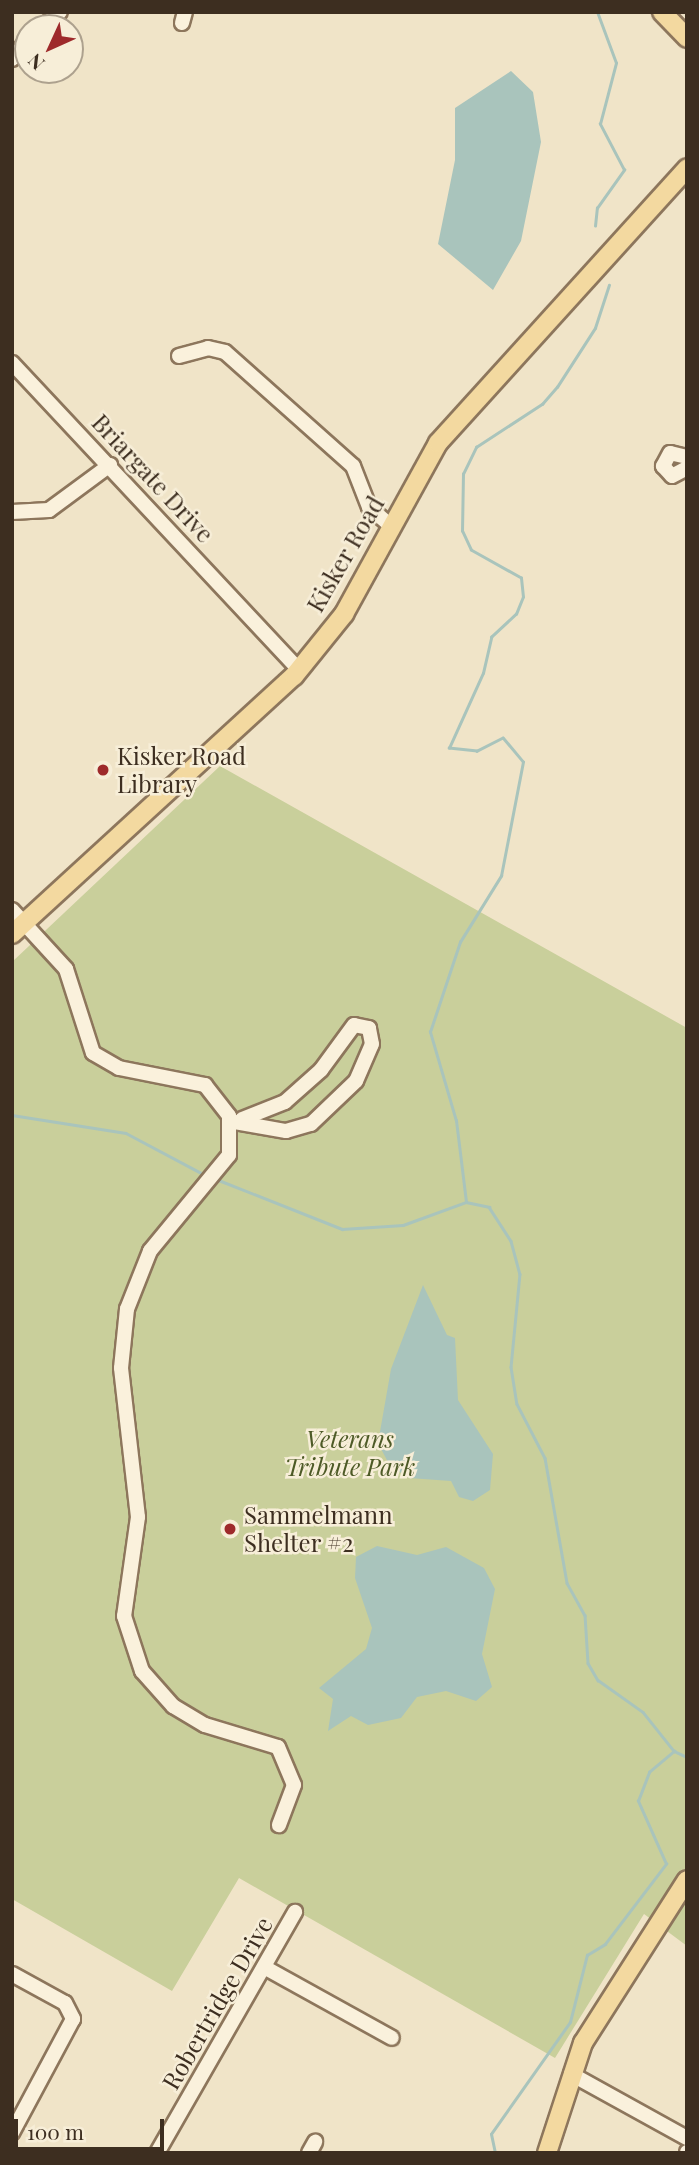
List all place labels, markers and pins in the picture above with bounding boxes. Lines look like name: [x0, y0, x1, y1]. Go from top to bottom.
place label: Kisker Road Library: [117, 742, 246, 798]
marker: Kisker Road Library: [95, 762, 111, 778]
place label: Sammelmann Shelter #2: [244, 1501, 392, 1557]
marker: Sammelmann Shelter #2: [222, 1521, 238, 1537]

